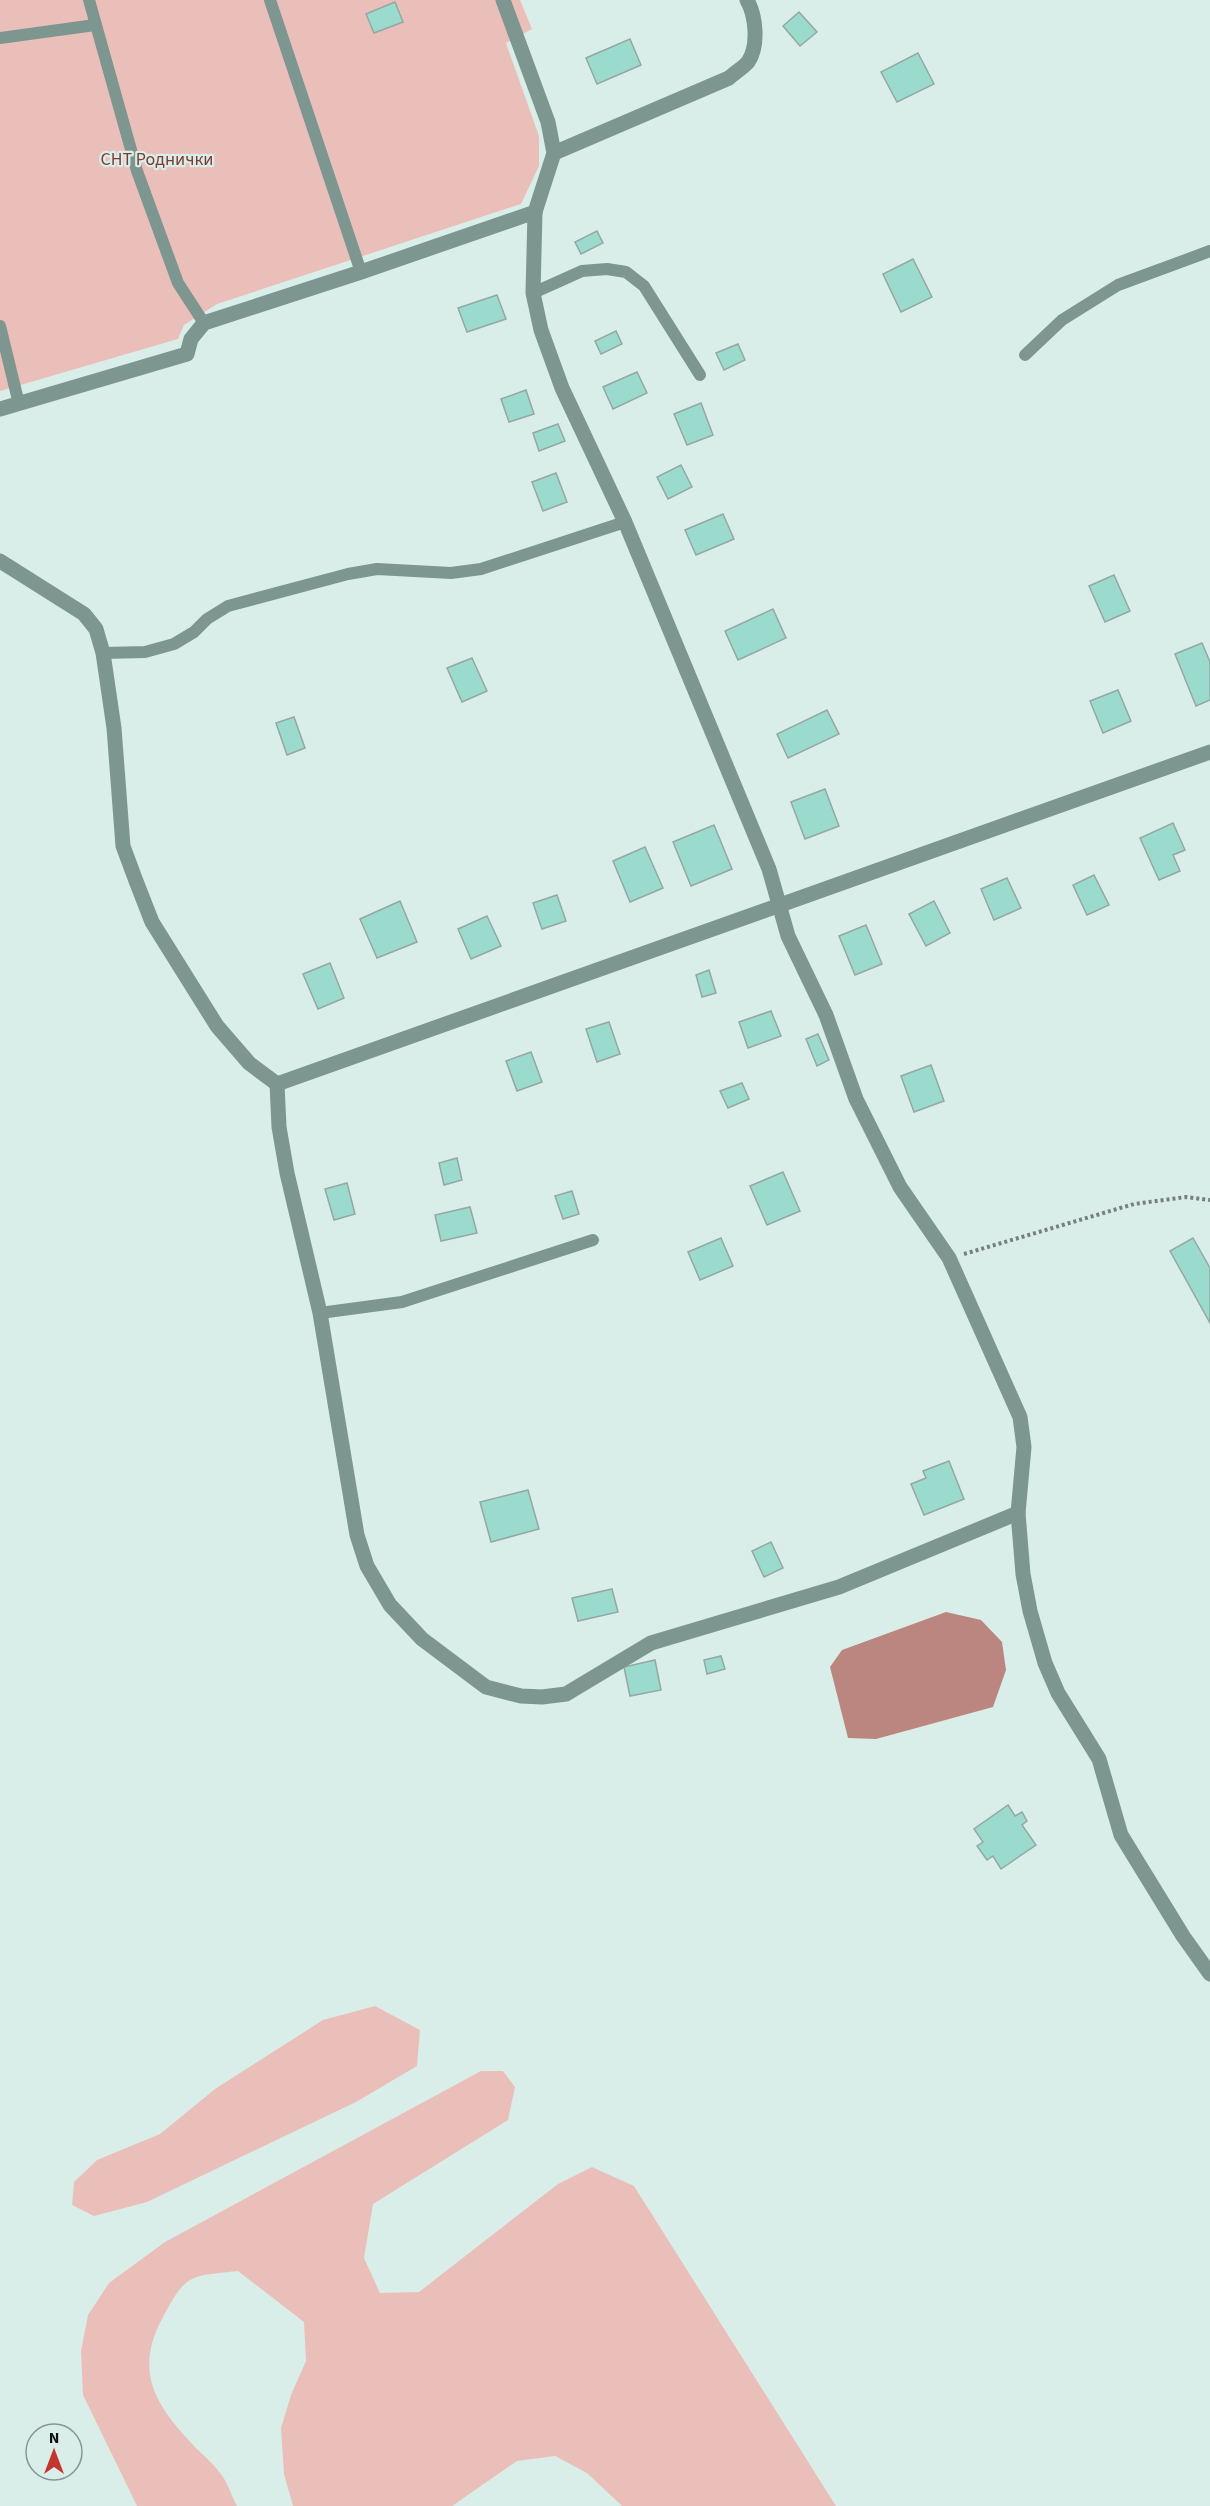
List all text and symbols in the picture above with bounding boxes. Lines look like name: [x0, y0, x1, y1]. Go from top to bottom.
park label: СНТ Роднички: [101, 147, 213, 172]
north arrow: [24, 2422, 84, 2482]
text: N: [49, 2427, 59, 2449]

